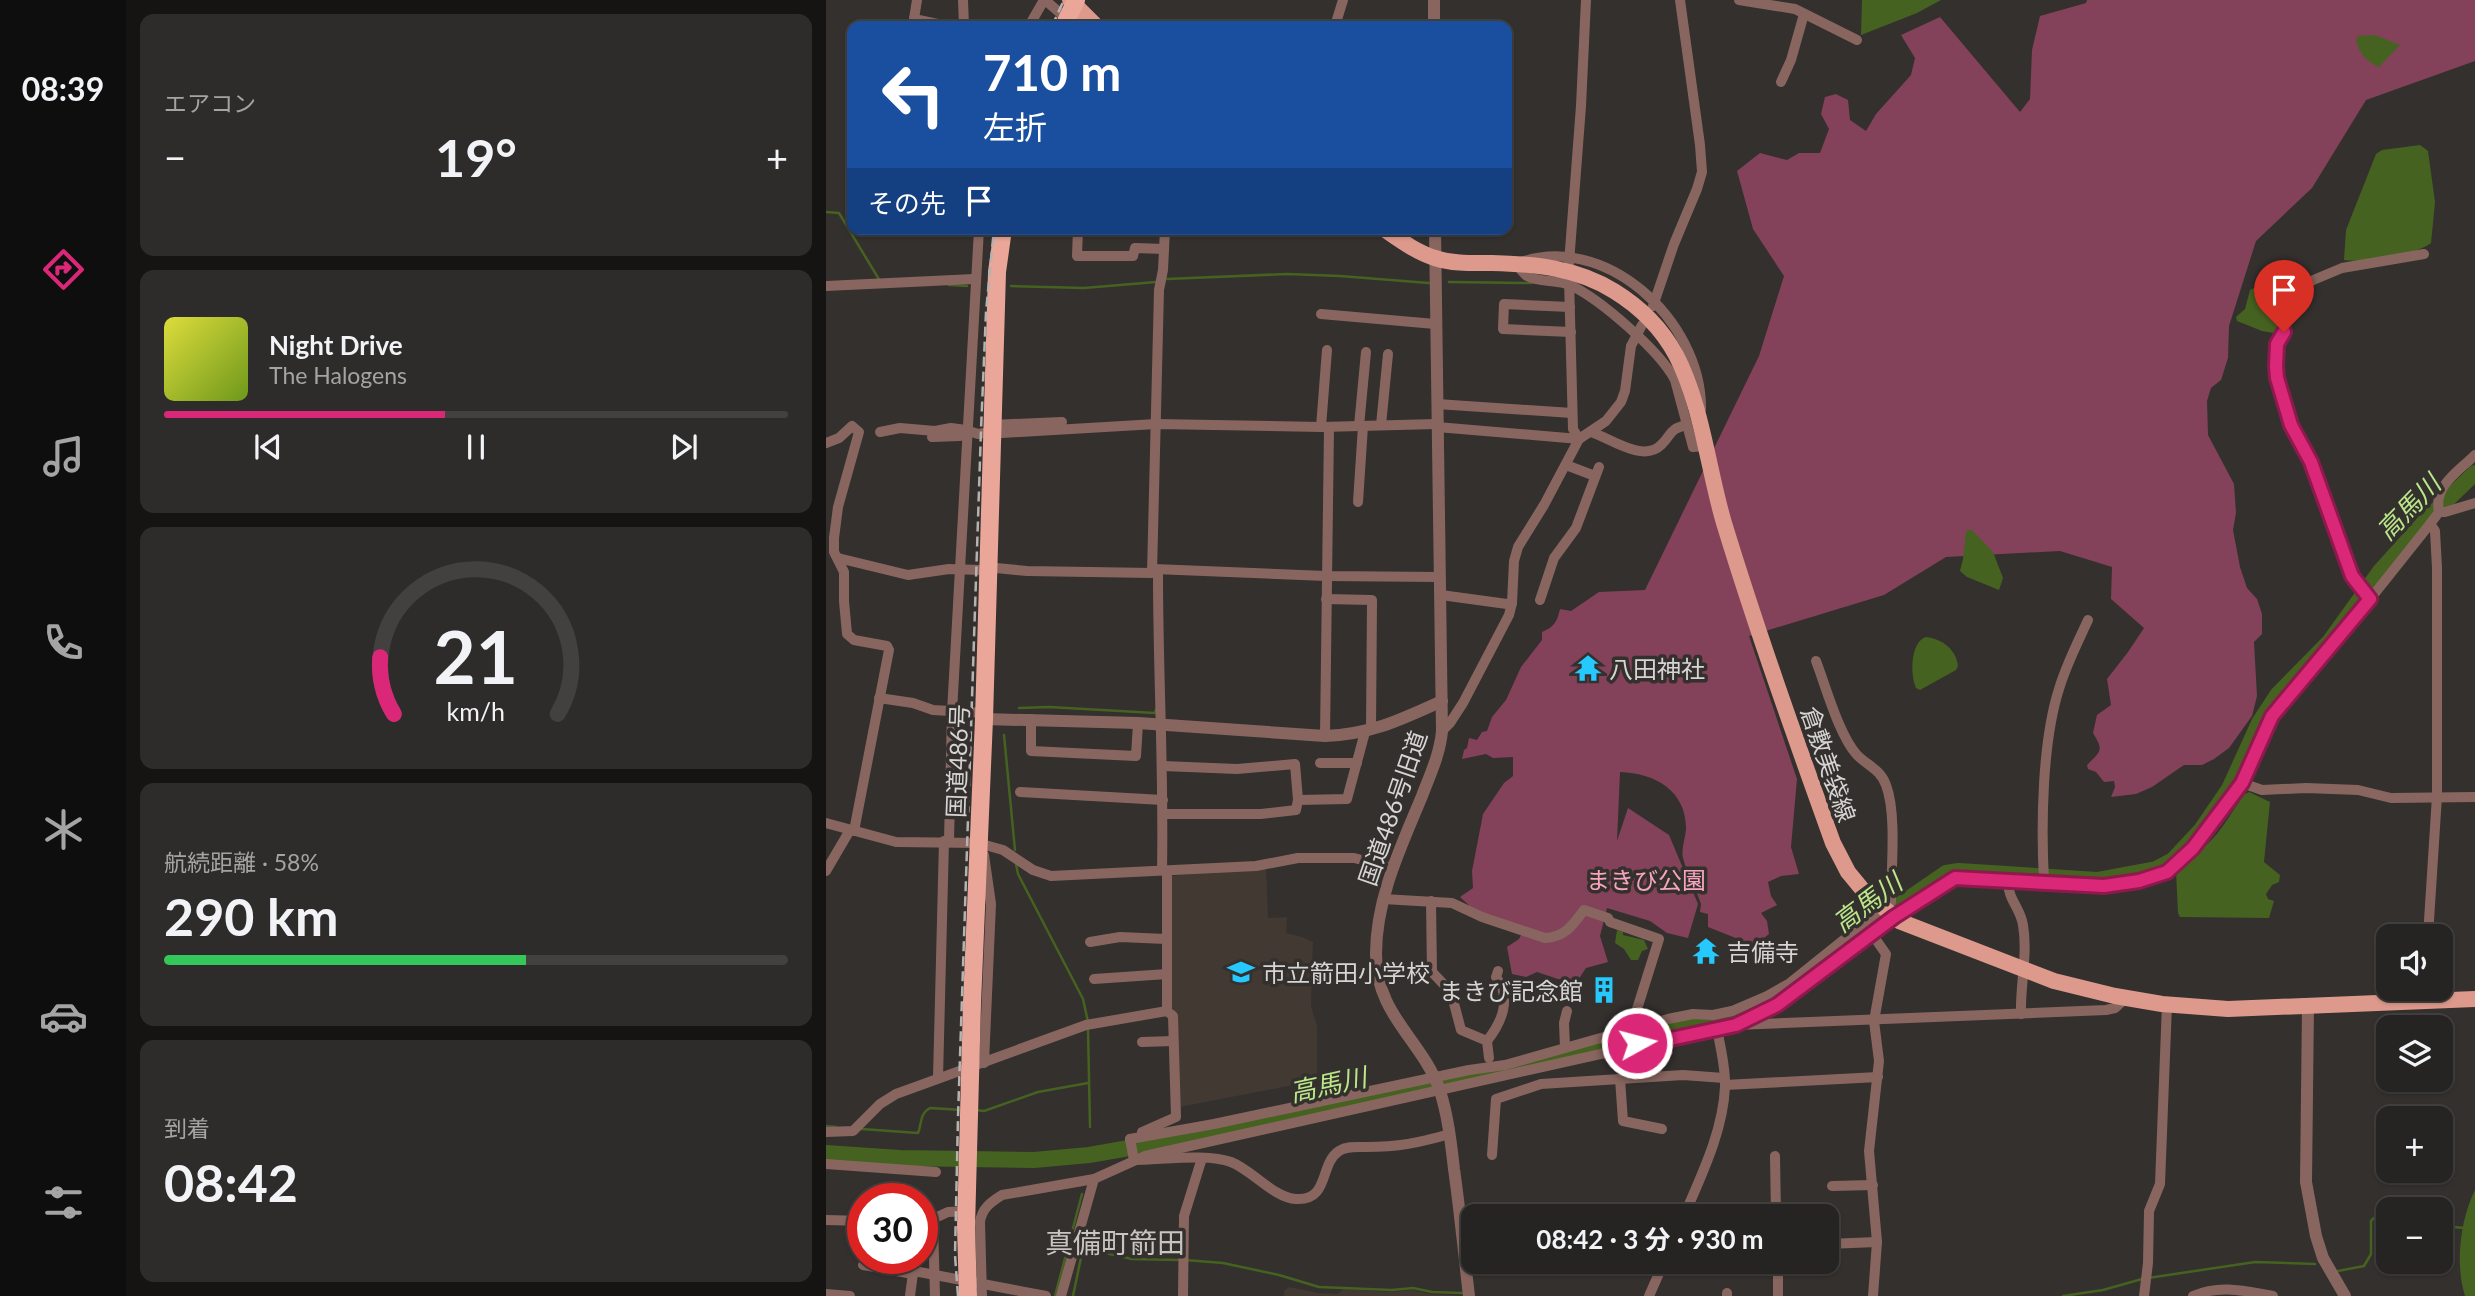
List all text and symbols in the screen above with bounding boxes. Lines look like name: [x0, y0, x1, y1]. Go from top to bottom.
text: 710 m: [983, 43, 1121, 101]
icon: left: [868, 49, 959, 140]
text: 08:39: [22, 69, 104, 108]
text: エアコン: [164, 89, 256, 117]
text: 左折: [983, 107, 1047, 146]
text: 19°: [435, 126, 517, 188]
text: −: [164, 134, 186, 180]
text: +: [766, 134, 788, 180]
icon: arrive: [960, 182, 998, 220]
text: その先: [868, 187, 946, 219]
icon: directions: [39, 245, 88, 294]
pin: [2254, 260, 2314, 332]
icon: arrive: [2265, 271, 2303, 309]
text: Night Drive: [269, 329, 403, 361]
text: The Halogens: [269, 361, 407, 389]
icon: previous: [249, 428, 287, 466]
icon: pause: [457, 428, 495, 466]
icon: next: [665, 428, 703, 466]
icon: music: [39, 432, 88, 481]
water label: 高馬川: [2369, 466, 2449, 546]
text: 21: [434, 612, 518, 700]
icon: phone: [39, 618, 88, 667]
temple icon: 八田神社: [1573, 653, 1603, 683]
place label: 八田神社: [1609, 654, 1705, 683]
text: km/h: [447, 696, 505, 726]
street label: 倉敷美袋線: [1796, 703, 1862, 825]
street label: 国道486号: [941, 704, 973, 818]
street label: 国道486号旧道: [1352, 727, 1432, 889]
icon: climate: [39, 805, 88, 854]
text: 航続距離 · 58%: [164, 848, 319, 876]
water label: 高馬川: [1826, 864, 1910, 938]
park label: まきび公園: [1586, 865, 1706, 894]
text: 290 km: [164, 885, 338, 947]
map controls: [2376, 924, 2453, 1274]
button: sound: [2376, 924, 2453, 1001]
temple icon: 吉備寺: [1691, 936, 1721, 966]
place label: 吉備寺: [1727, 937, 1799, 966]
school or university icon: 市立箭田小学校: [1226, 957, 1256, 987]
place label: 市立箭田小学校: [1262, 958, 1430, 987]
building icon: まきび記念館: [1589, 975, 1619, 1005]
place label: まきび記念館: [1439, 976, 1583, 1005]
icon: car: [39, 992, 88, 1041]
position arrow: [1600, 1006, 1674, 1080]
button: layers: [2376, 1015, 2453, 1092]
water label: 高馬川: [1287, 1060, 1372, 1108]
button: +: [2376, 1106, 2453, 1183]
text: 到着: [164, 1114, 210, 1142]
text: 08:42: [164, 1151, 298, 1213]
icon: filters: [39, 1178, 88, 1227]
speed limit sign: 30: [847, 1183, 938, 1274]
button: −: [2376, 1197, 2453, 1274]
text: 08:42 · 3 分 · 930 m: [1536, 1223, 1764, 1255]
district label: 真備町箭田: [1045, 1225, 1185, 1259]

